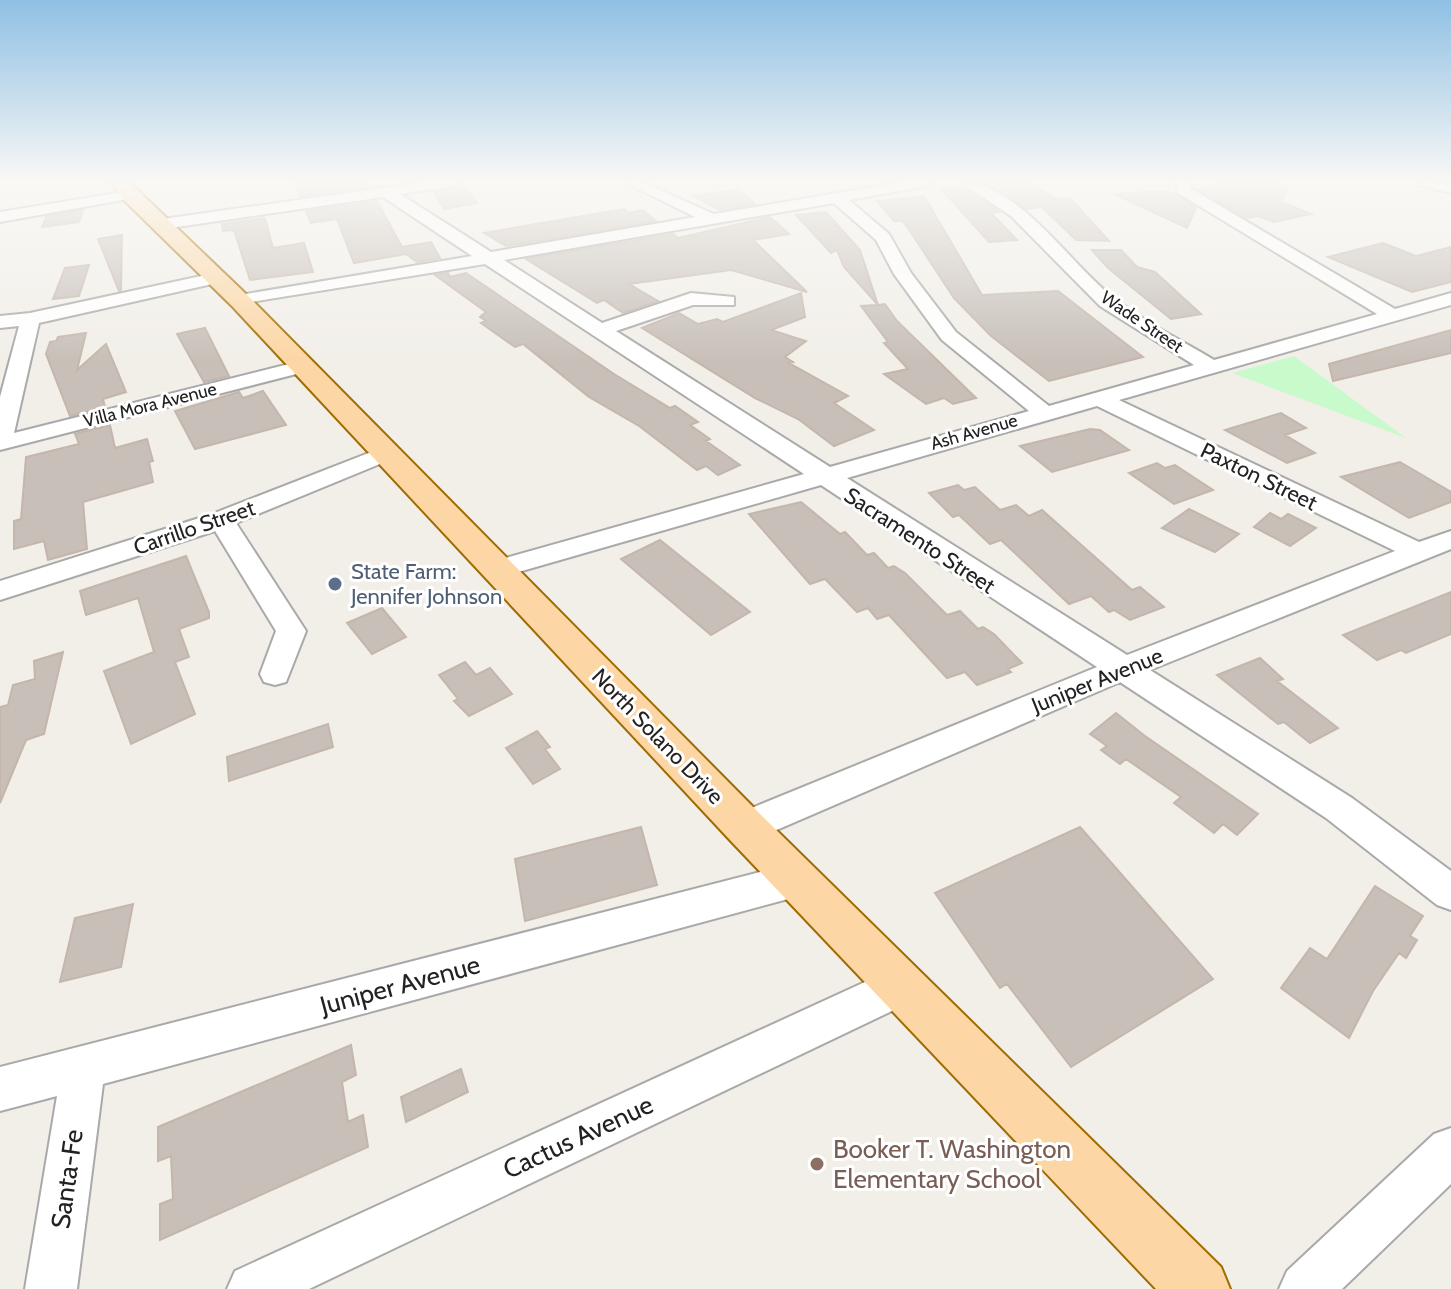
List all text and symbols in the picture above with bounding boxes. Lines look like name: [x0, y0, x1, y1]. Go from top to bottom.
street label: Wade Street: [1097, 286, 1187, 358]
street label: Villa Mora Avenue: [81, 378, 219, 432]
street label: Ash Avenue: [928, 409, 1020, 455]
street label: Paxton Street: [1196, 437, 1322, 517]
street label: Sacramento Street: [839, 482, 1001, 600]
street label: Carrillo Street: [130, 494, 259, 561]
place label: State Farm: Jennifer Johnson: [350, 558, 502, 610]
marker: State Farm: Jennifer Johnson: [326, 575, 344, 593]
street label: Juniper Avenue: [1027, 642, 1167, 719]
street label: North Solano Drive: [586, 663, 729, 810]
street label: Juniper Avenue: [316, 948, 484, 1022]
street label: Cactus Avenue: [498, 1088, 658, 1186]
street label: Santa-Fe: [44, 1127, 90, 1231]
place label: Booker T. Washington Elementary School: [833, 1133, 1071, 1195]
marker: Booker T. Washington Elementary School: [808, 1155, 826, 1173]

